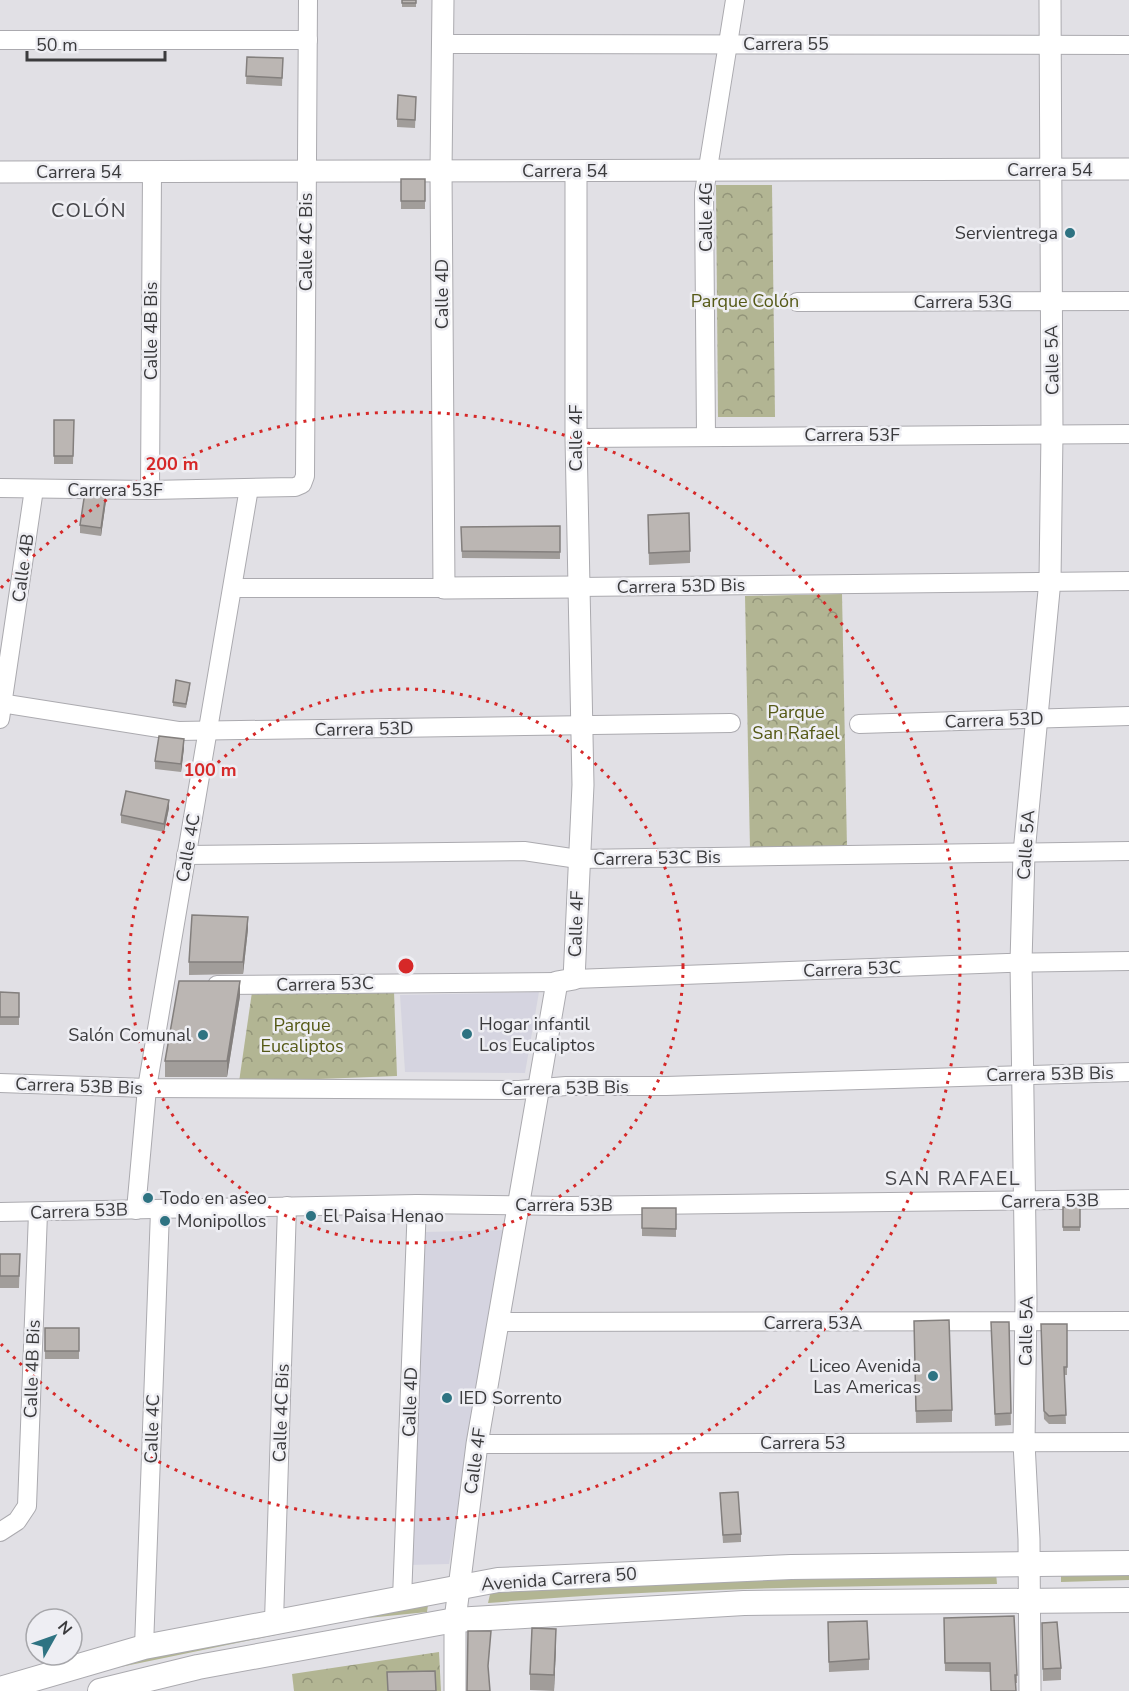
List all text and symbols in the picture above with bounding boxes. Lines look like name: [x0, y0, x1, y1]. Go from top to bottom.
scale bar: [27, 24, 165, 62]
street label: Carrera 55: [743, 32, 829, 56]
text: 50 m: [36, 33, 78, 57]
street label: Carrera 54: [1007, 158, 1093, 182]
street label: Carrera 54: [522, 159, 608, 183]
street label: Carrera 54: [36, 160, 122, 184]
street label: Calle 4G: [694, 182, 718, 252]
street label: Calle 4C Bis: [294, 193, 318, 291]
district label: COLÓN: [51, 197, 127, 224]
place label: Servientrega: [955, 221, 1058, 245]
marker: Servientrega: [1063, 226, 1077, 240]
street label: Calle 4D: [430, 259, 454, 329]
street label: Calle 4B Bis: [139, 282, 163, 380]
park label: Parque Colón: [691, 289, 799, 313]
street label: Carrera 53G: [914, 290, 1012, 314]
street label: Calle 5A: [1039, 325, 1065, 395]
street label: Calle 4F: [564, 404, 588, 471]
street label: Carrera 53F: [804, 423, 900, 447]
text: 200 m: [145, 452, 199, 476]
street label: Carrera 53F: [67, 478, 163, 502]
street label: Calle 4B: [6, 532, 40, 604]
street label: Carrera 53D Bis: [616, 573, 746, 599]
park label: Parque San Rafael: [752, 700, 840, 745]
street label: Carrera 53D: [944, 706, 1044, 734]
street label: Carrera 53D: [314, 716, 414, 742]
text: 100 m: [183, 758, 237, 782]
street label: Calle 5A: [1012, 809, 1040, 881]
street label: Calle 4C: [170, 812, 206, 884]
street label: Carrera 53C Bis: [593, 845, 721, 871]
street label: Calle 4F: [563, 890, 589, 958]
street label: Carrera 53C: [803, 955, 901, 983]
centre of rings: [396, 956, 416, 976]
street label: Carrera 53C: [276, 971, 374, 997]
place label: Hogar infantil Los Eucaliptos: [479, 1012, 595, 1057]
park label: Parque Eucaliptos: [260, 1013, 344, 1058]
place label: Salón Comunal: [68, 1023, 192, 1047]
marker: Hogar infantil Los Eucaliptos: [460, 1027, 474, 1041]
marker: Salón Comunal: [196, 1028, 210, 1042]
street label: Carrera 53B Bis: [986, 1061, 1114, 1087]
street label: Carrera 53B Bis: [15, 1072, 143, 1100]
street label: Carrera 53B Bis: [501, 1075, 629, 1101]
district label: SAN RAFAEL: [885, 1165, 1021, 1192]
place label: Todo en aseo: [160, 1186, 267, 1210]
street label: Carrera 53B: [1001, 1188, 1099, 1214]
marker: Todo en aseo: [141, 1191, 155, 1205]
street label: Carrera 53B: [515, 1193, 613, 1217]
street label: Carrera 53B: [30, 1197, 128, 1225]
place label: El Paisa Henao: [323, 1204, 444, 1228]
place label: Monipollos: [177, 1209, 267, 1233]
marker: El Paisa Henao: [304, 1209, 318, 1223]
marker: Monipollos: [158, 1214, 172, 1228]
street label: Calle 5A: [1013, 1296, 1039, 1366]
street label: Carrera 53A: [764, 1311, 862, 1335]
street label: Calle 4B Bis: [18, 1319, 46, 1419]
place label: Liceo Avenida Las Americas: [809, 1354, 921, 1399]
street label: Calle 4C Bis: [267, 1363, 295, 1463]
street label: Calle 4D: [397, 1366, 423, 1438]
marker: Liceo Avenida Las Americas: [926, 1369, 940, 1383]
place label: IED Sorrento: [459, 1386, 562, 1410]
marker: IED Sorrento: [440, 1391, 454, 1405]
street label: Calle 4C: [139, 1394, 165, 1464]
street label: Calle 4F: [458, 1426, 492, 1496]
street label: Carrera 53: [760, 1431, 846, 1455]
street label: Avenida Carrera 50: [480, 1562, 638, 1596]
north arrow: [24, 1607, 84, 1667]
text: N: [52, 1616, 77, 1640]

